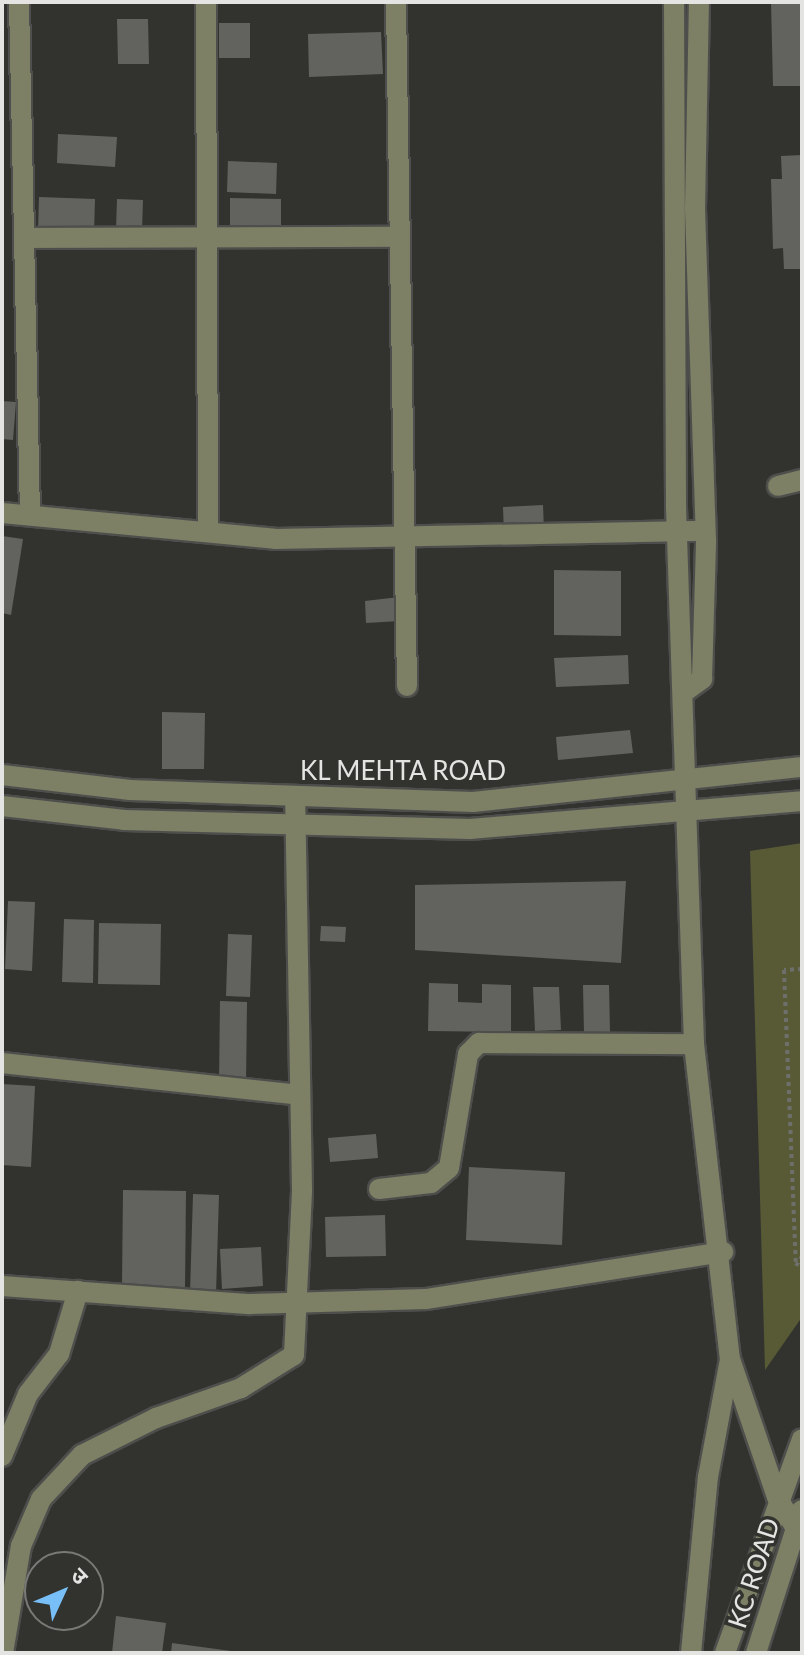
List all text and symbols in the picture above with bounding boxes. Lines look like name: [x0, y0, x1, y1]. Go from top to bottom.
street label: KL MEHTA ROAD: [299, 755, 507, 787]
street label: KC ROAD: [722, 1514, 786, 1632]
north arrow: [24, 1551, 104, 1631]
text: उ: [66, 1561, 94, 1589]

